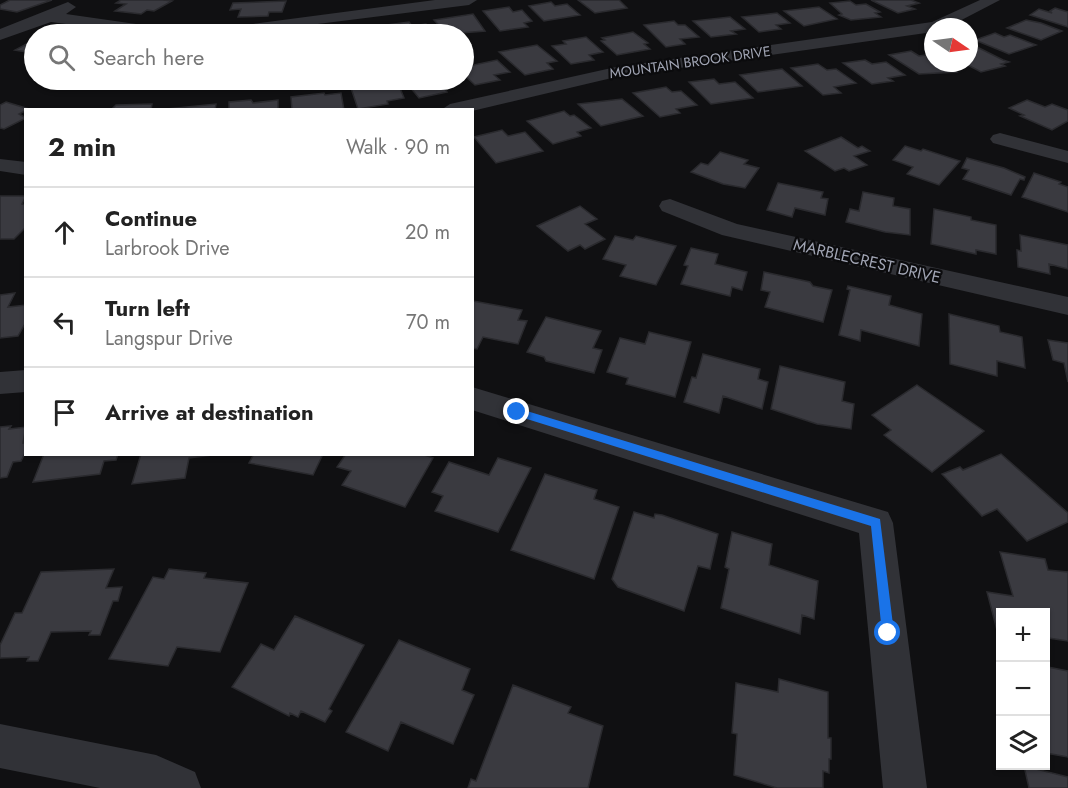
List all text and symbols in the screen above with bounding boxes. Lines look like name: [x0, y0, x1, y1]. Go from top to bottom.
north arrow: [924, 18, 978, 72]
search box: [24, 24, 474, 90]
icon: search: [45, 41, 78, 74]
text: Search here: [93, 41, 204, 73]
street label: MOUNTAIN BROOK DRIVE: [608, 41, 772, 83]
text: 2 min: [48, 128, 116, 166]
text: Walk · 90 m: [346, 133, 450, 162]
text: Continue: [105, 202, 197, 234]
icon: ahead: [48, 216, 81, 249]
text: 20 m: [405, 218, 450, 247]
street label: MARBLECREST DRIVE: [791, 233, 943, 289]
text: Larbrook Drive: [105, 234, 230, 263]
text: Turn left: [105, 292, 190, 324]
icon: left: [48, 306, 81, 339]
text: 70 m: [406, 308, 450, 337]
text: Langspur Drive: [105, 324, 233, 353]
icon: arrive: [48, 396, 81, 429]
text: Arrive at destination: [105, 396, 314, 428]
route end: [503, 398, 529, 424]
map controls: [996, 608, 1050, 770]
button: +: [996, 608, 1050, 662]
route start: [874, 619, 900, 645]
button: −: [996, 662, 1050, 716]
button: layers: [996, 716, 1050, 770]

